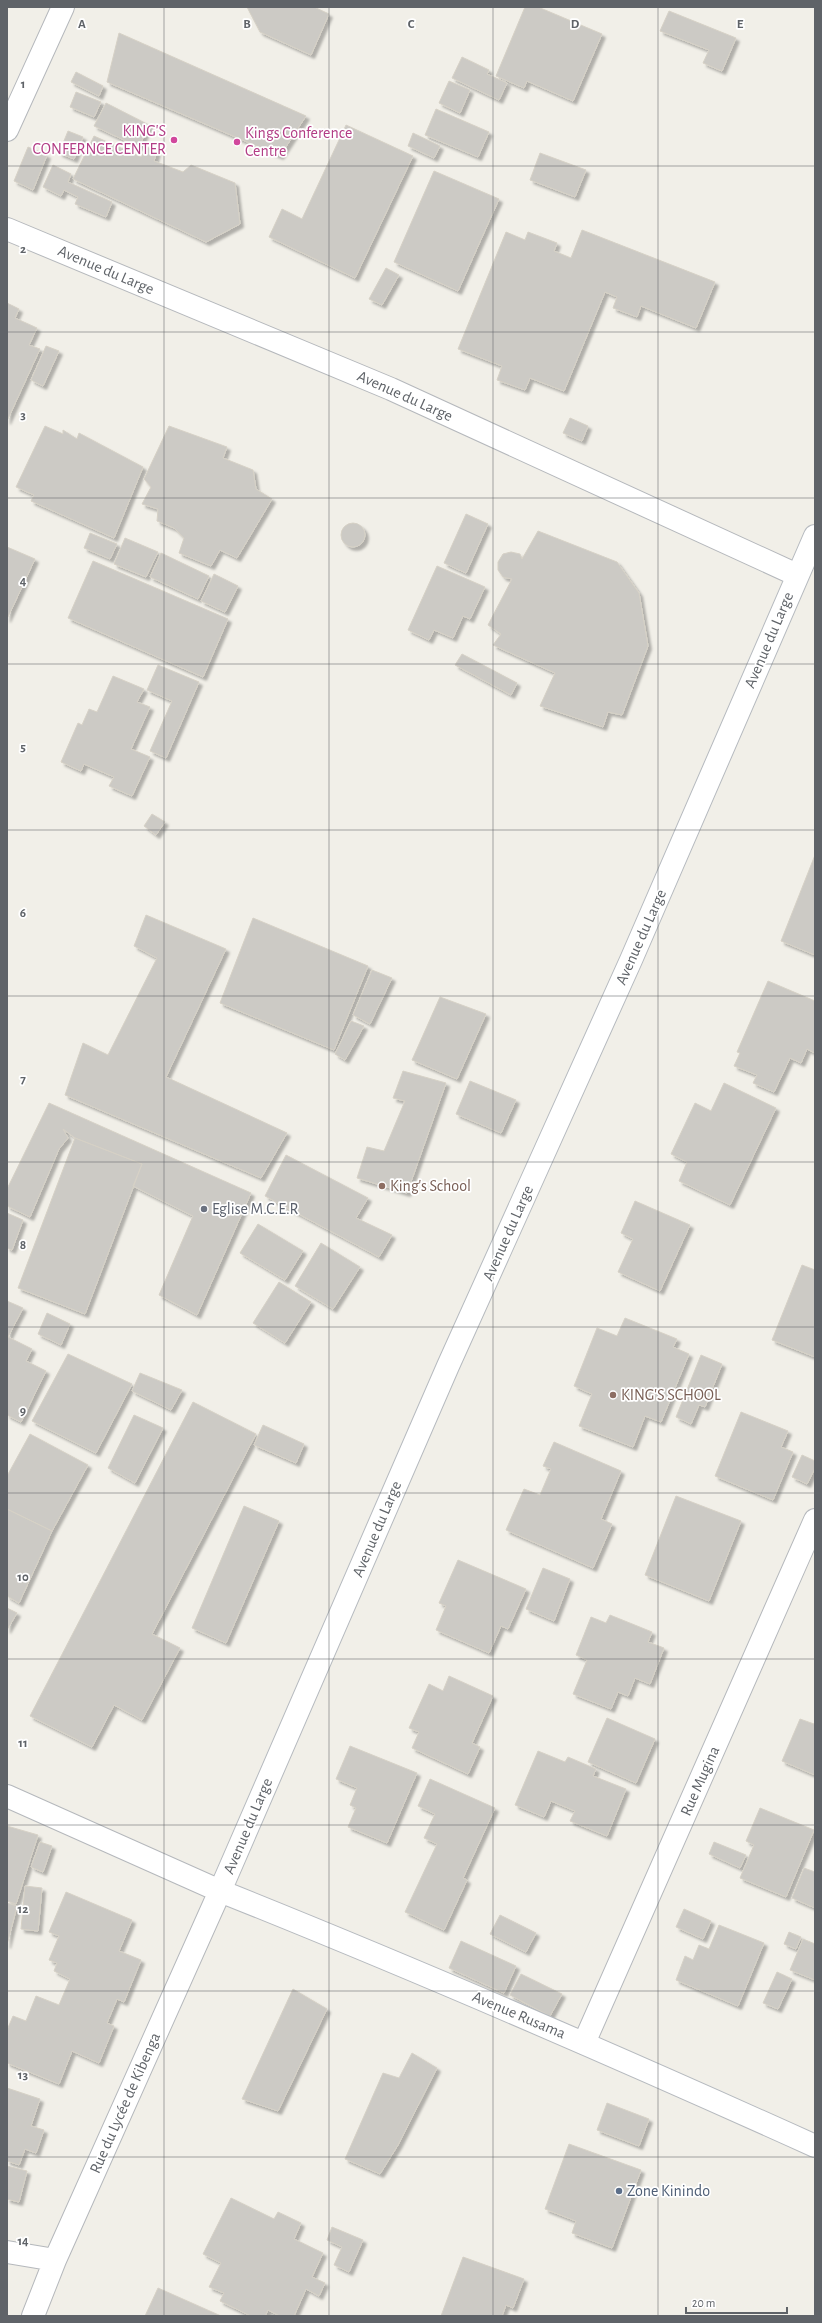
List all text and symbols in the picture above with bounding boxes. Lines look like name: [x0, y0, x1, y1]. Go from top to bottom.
text: A: [78, 18, 86, 31]
text: B: [243, 18, 251, 31]
text: C: [408, 18, 415, 31]
text: D: [571, 18, 580, 31]
text: E: [737, 18, 744, 31]
text: 1: [21, 78, 25, 91]
place label: KING'S CONFERNCE CENTER: [33, 123, 166, 157]
place label: Kings Conference Centre: [245, 125, 352, 159]
marker: KING'S CONFERNCE CENTER: [169, 135, 179, 145]
marker: Kings Conference Centre: [232, 137, 242, 147]
text: 2: [20, 243, 26, 256]
street label: Avenue du Large: [56, 243, 156, 297]
street label: Avenue du Large: [355, 368, 455, 424]
text: 3: [20, 409, 26, 422]
text: 4: [20, 575, 27, 588]
street label: Avenue du Large: [742, 590, 796, 690]
text: 5: [20, 741, 26, 754]
street label: Avenue du Large: [613, 887, 669, 987]
text: 6: [20, 907, 26, 920]
text: 7: [20, 1073, 26, 1086]
place label: King's School: [390, 1178, 471, 1194]
marker: King's School: [377, 1181, 387, 1191]
street label: Avenue du Large: [480, 1183, 536, 1283]
place label: Eglise M.C.E.R: [212, 1201, 299, 1217]
marker: Eglise M.C.E.R: [199, 1204, 209, 1214]
text: 8: [20, 1239, 26, 1252]
place label: KING'S SCHOOL: [621, 1387, 721, 1403]
marker: KING'S SCHOOL: [608, 1390, 618, 1400]
text: 9: [20, 1405, 26, 1418]
street label: Avenue du Large: [350, 1479, 404, 1579]
text: 10: [17, 1571, 29, 1584]
text: 11: [18, 1737, 28, 1750]
street label: Rue Mugina: [678, 1744, 722, 1818]
street label: Avenue du Large: [221, 1776, 275, 1876]
text: 12: [18, 1903, 28, 1916]
street label: Avenue Rusama: [470, 1988, 568, 2042]
street label: Rue du Lycée de Kibenga: [87, 2030, 164, 2176]
text: 13: [18, 2069, 29, 2082]
place label: Zone Kinindo: [627, 2183, 710, 2199]
marker: Zone Kinindo: [614, 2186, 624, 2196]
text: 14: [17, 2235, 29, 2248]
scale bar: [686, 2289, 787, 2315]
text: 20 m: [692, 2297, 715, 2309]

